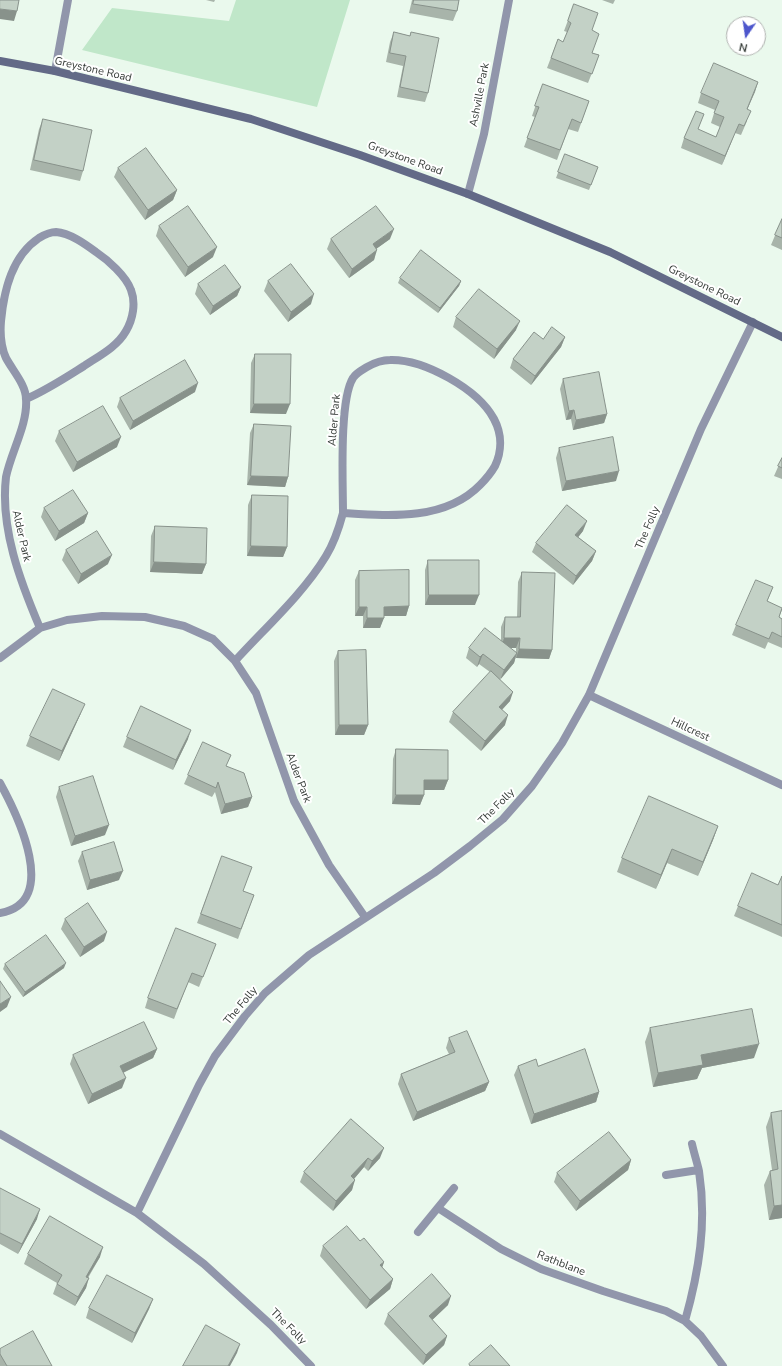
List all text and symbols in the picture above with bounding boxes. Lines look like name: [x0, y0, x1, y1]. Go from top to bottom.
north arrow: [726, 16, 766, 56]
text: N: [738, 39, 749, 55]
street label: Greystone Road: [53, 55, 133, 85]
street label: Ashville Park: [467, 62, 493, 128]
street label: Greystone Road: [366, 139, 444, 179]
street label: Greystone Road: [666, 263, 742, 309]
street label: Alder Park: [326, 393, 344, 447]
street label: The Folly: [633, 504, 663, 552]
street label: Alder Park: [9, 509, 33, 563]
street label: Hillcrest: [669, 715, 711, 745]
street label: Alder Park: [282, 751, 314, 805]
street label: The Folly: [476, 786, 518, 828]
street label: The Folly: [221, 984, 261, 1028]
street label: Rathblane: [535, 1249, 587, 1279]
street label: The Folly: [267, 1306, 309, 1348]

